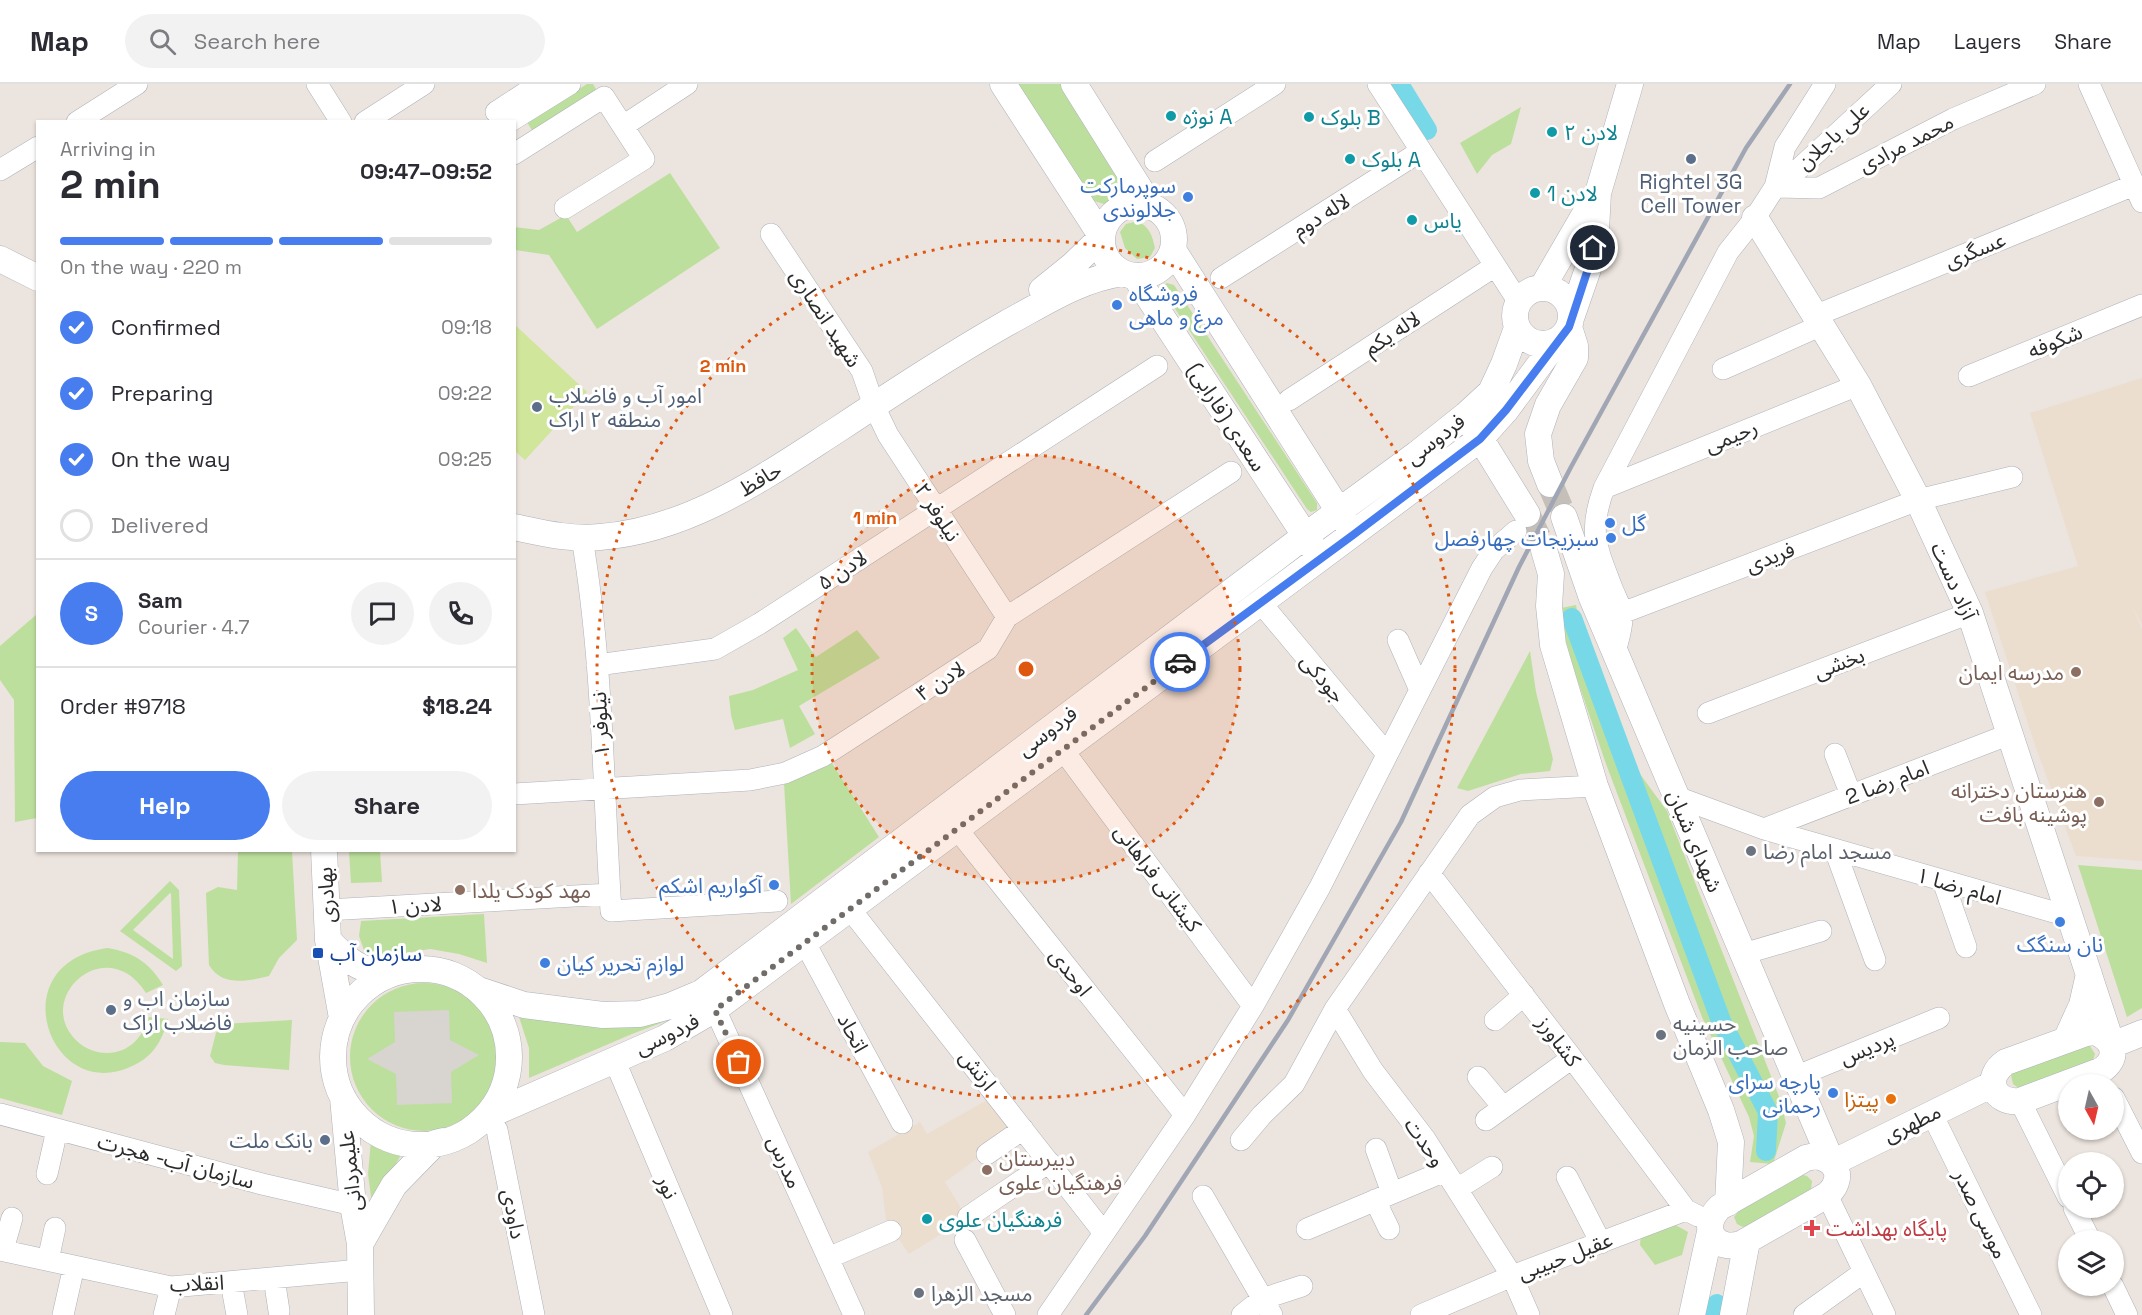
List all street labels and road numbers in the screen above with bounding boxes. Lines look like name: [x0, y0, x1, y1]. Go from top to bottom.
street label: علی باجلان: [1791, 96, 1875, 176]
street label: محمد مرادی: [1854, 108, 1958, 178]
street label: لاله دوم: [1287, 187, 1356, 246]
street label: عسگری: [1941, 226, 2009, 274]
street label: شهید انصاری: [784, 264, 868, 372]
street label: لاله یکم: [1359, 305, 1426, 363]
street label: شکوفه: [2024, 318, 2086, 364]
street label: سعدی (فارابی): [1182, 357, 1272, 477]
street label: فردوسی: [1400, 407, 1470, 471]
street label: رحیمی: [1701, 413, 1761, 459]
street label: حافظ: [734, 456, 786, 502]
street label: نیلوفر ۲: [909, 477, 967, 547]
street label: فریدی: [1742, 535, 1798, 579]
street label: آزاد دست: [1925, 538, 1983, 625]
street label: لادن ۵: [812, 544, 872, 596]
street label: بخشی: [1810, 641, 1868, 685]
street label: جودکی: [1295, 648, 1351, 708]
street label: لادن ۴: [910, 655, 970, 707]
street label: نیلوفر ۱: [585, 691, 615, 757]
street label: فردوسی: [1012, 700, 1082, 762]
street label: امام رضا 2: [1841, 754, 1934, 813]
street label: شهدای شبان: [1661, 786, 1729, 896]
street label: کیشانی فراهانی: [1109, 819, 1208, 938]
street label: امام رضا ۱: [1913, 861, 2005, 914]
street label: بهادری: [311, 866, 341, 924]
street label: لادن ۱: [387, 890, 443, 920]
street label: اوحدی: [1044, 942, 1098, 1002]
street label: فردوسی: [630, 1007, 704, 1061]
street label: اتحاد: [832, 1009, 874, 1057]
street label: کشاورز: [1530, 1009, 1587, 1072]
street label: پردیس: [1836, 1025, 1899, 1071]
street label: ارتش: [954, 1044, 1002, 1096]
street label: مطهری: [1879, 1098, 1945, 1148]
street label: وحدت: [1399, 1112, 1451, 1172]
street label: سازمان آب- هجرت: [95, 1127, 257, 1195]
street label: علیمردانی: [332, 1129, 368, 1213]
street label: مدرس: [762, 1132, 808, 1192]
street label: موسی صدر: [1947, 1164, 2014, 1263]
street label: نور: [651, 1170, 685, 1203]
street label: داودی: [496, 1187, 532, 1241]
street label: عقیل حبیبی: [1514, 1226, 1616, 1286]
street label: انقلاب: [169, 1269, 225, 1297]

